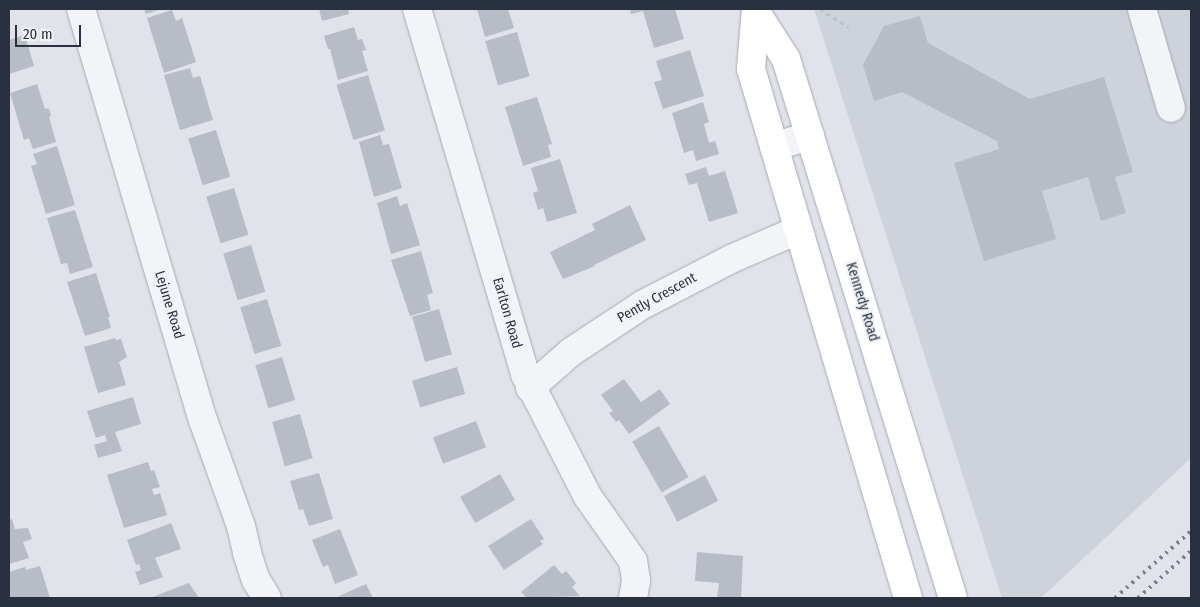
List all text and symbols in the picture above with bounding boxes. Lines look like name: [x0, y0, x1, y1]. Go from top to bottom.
scale bar: [18, 15, 84, 47]
text: 20 m: [23, 25, 53, 43]
street label: Kennedy Road: [842, 260, 882, 344]
street label: Lejune Road: [151, 269, 187, 341]
street label: Pently Crescent: [615, 269, 699, 327]
street label: Earlton Road: [489, 275, 525, 351]

